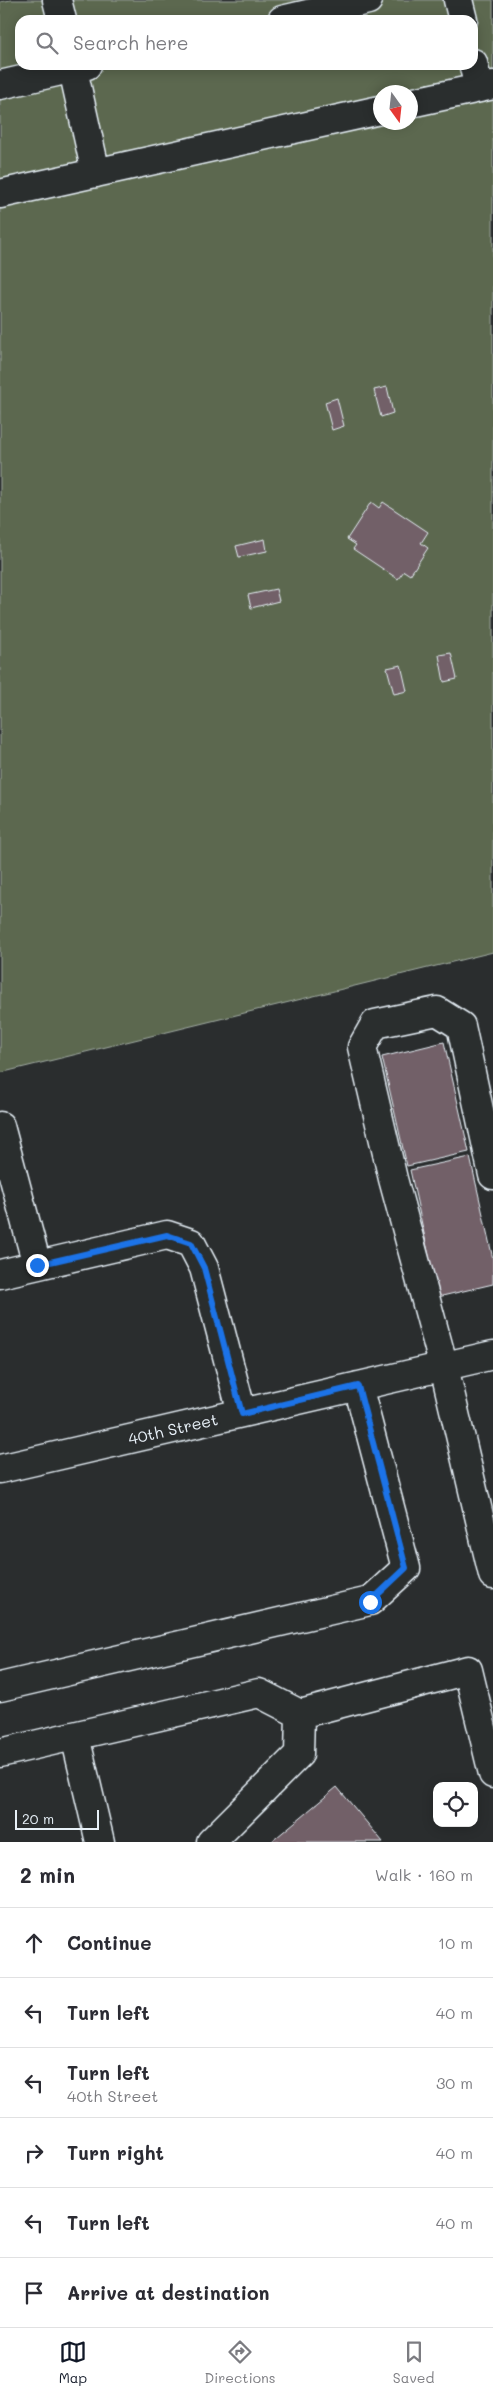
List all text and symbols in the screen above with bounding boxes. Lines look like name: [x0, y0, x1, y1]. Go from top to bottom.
search box: [15, 15, 478, 70]
icon: search: [33, 29, 61, 57]
text: Search here: [73, 30, 189, 55]
north arrow: [373, 85, 418, 130]
route end: [26, 1254, 49, 1277]
street label: 40th Street: [126, 1408, 220, 1449]
route start: [359, 1591, 382, 1614]
map controls: [433, 1782, 478, 1827]
button: locate: [433, 1782, 478, 1827]
scale bar: [15, 1807, 99, 1830]
text: 20 m: [22, 1809, 54, 1828]
text: 2 min: [20, 1861, 75, 1888]
text: Walk · 160 m: [375, 1864, 473, 1885]
icon: ahead: [20, 1929, 48, 1957]
text: Continue: [67, 1930, 152, 1955]
text: 10 m: [438, 1932, 473, 1953]
icon: left: [20, 1999, 48, 2027]
text: Turn left: [67, 2000, 150, 2025]
text: 40 m: [436, 2002, 473, 2023]
text: Turn left: [67, 2060, 150, 2085]
icon: left: [20, 2069, 48, 2097]
text: 30 m: [436, 2072, 473, 2093]
text: 40th Street: [67, 2085, 158, 2106]
icon: right: [20, 2139, 48, 2167]
text: Turn right: [67, 2140, 164, 2165]
text: 40 m: [436, 2142, 473, 2163]
icon: left: [20, 2209, 48, 2237]
text: Turn left: [67, 2210, 150, 2235]
text: 40 m: [436, 2212, 473, 2233]
icon: arrive: [20, 2279, 48, 2307]
text: Arrive at destination: [67, 2280, 270, 2305]
tab: Map: [59, 2338, 87, 2387]
tab: Directions: [204, 2338, 276, 2387]
tab: Saved: [393, 2338, 434, 2387]

